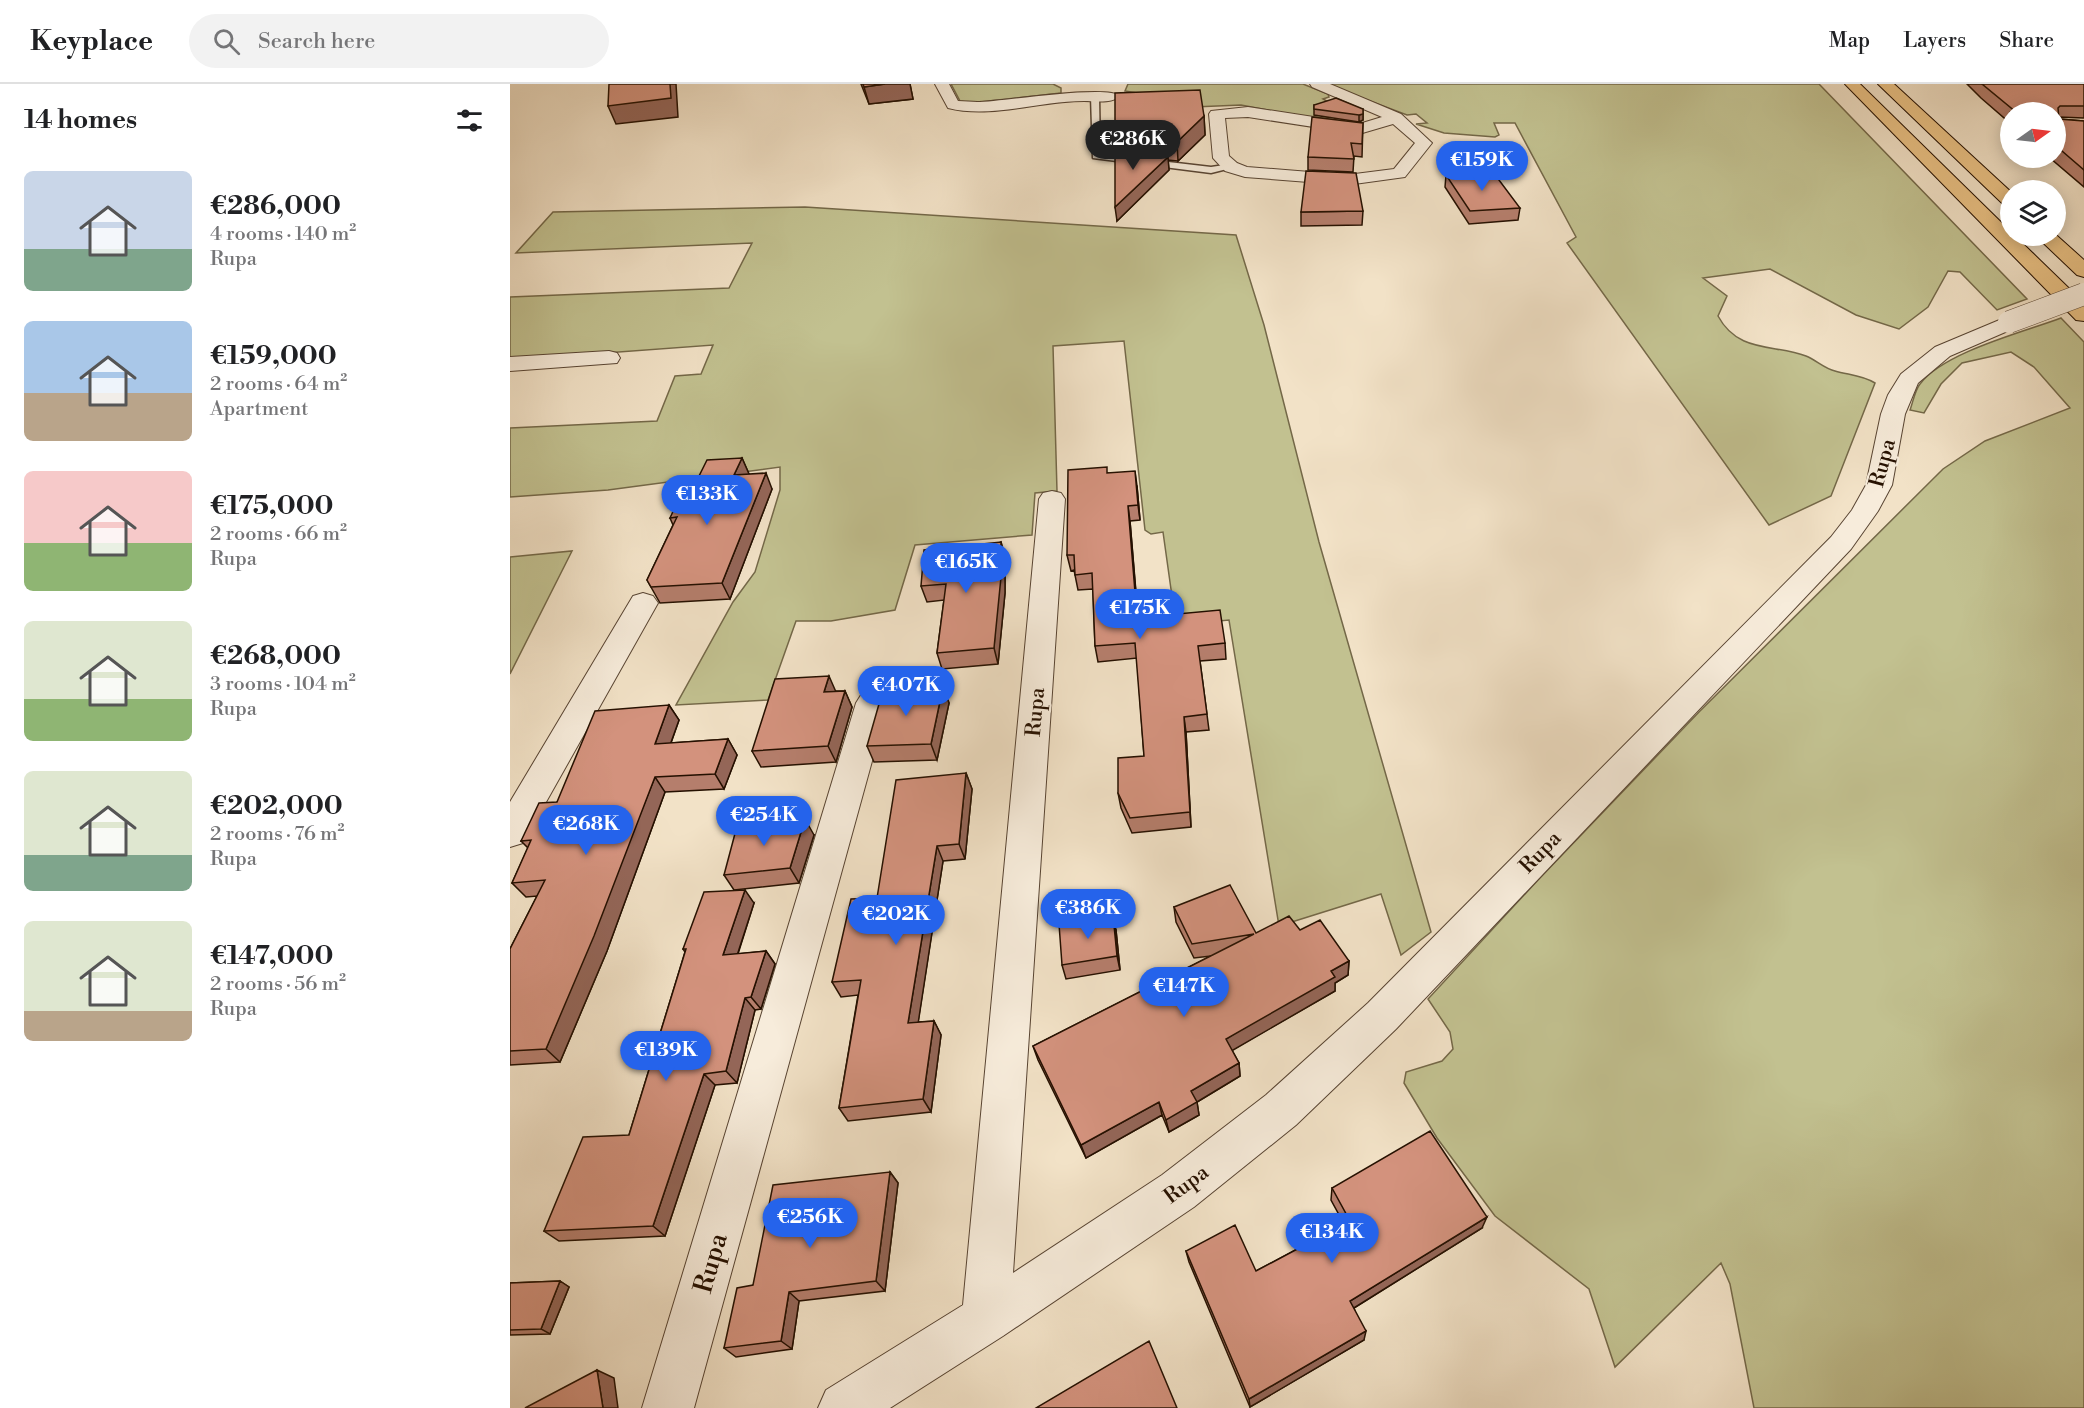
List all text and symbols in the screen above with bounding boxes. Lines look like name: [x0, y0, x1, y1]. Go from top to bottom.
search box: [189, 14, 609, 68]
text: Keyplace: [30, 24, 153, 59]
icon: search: [210, 25, 243, 58]
text: Search here: [258, 28, 375, 55]
text: Map: [1829, 28, 1870, 54]
text: Layers: [1903, 28, 1966, 54]
text: Share: [1999, 28, 2054, 54]
north arrow: [2000, 102, 2066, 168]
map controls: [2000, 102, 2066, 246]
text: 14 homes: [24, 104, 137, 136]
icon: filters: [453, 104, 486, 137]
pin: €286K: [1091, 120, 1175, 171]
text: €286K: [1099, 127, 1167, 152]
pin: €159K: [1440, 141, 1524, 192]
text: €159K: [1450, 148, 1514, 173]
button: layers: [2000, 180, 2066, 246]
text: €286,000: [210, 190, 341, 222]
icon: home: [72, 195, 144, 267]
text: 4 rooms · 140 m²: [210, 222, 356, 247]
text: Rupa: [210, 247, 257, 272]
text: €159,000: [210, 340, 337, 372]
icon: home: [72, 345, 144, 417]
text: 2 rooms · 64 m²: [210, 372, 347, 397]
text: Apartment: [210, 397, 308, 422]
street label: Rupa: [1864, 436, 1902, 490]
pin: €133K: [665, 475, 749, 526]
text: €133K: [676, 482, 738, 507]
text: €175,000: [210, 490, 334, 522]
icon: home: [72, 495, 144, 567]
text: 2 rooms · 66 m²: [210, 522, 347, 547]
pin: €165K: [924, 543, 1008, 594]
text: Rupa: [210, 547, 257, 572]
text: €165K: [934, 550, 998, 575]
pin: €175K: [1098, 589, 1182, 640]
text: €175K: [1109, 596, 1171, 621]
text: €268,000: [210, 640, 341, 672]
icon: home: [72, 645, 144, 717]
pin: €407K: [864, 666, 948, 717]
text: 3 rooms · 104 m²: [210, 672, 356, 697]
text: €407K: [872, 673, 940, 698]
street label: Rupa: [1021, 686, 1051, 738]
text: Rupa: [210, 697, 257, 722]
text: €202,000: [210, 790, 343, 822]
icon: home: [72, 795, 144, 867]
pin: €254K: [722, 796, 806, 847]
text: €254K: [730, 803, 798, 828]
pin: €268K: [544, 805, 628, 856]
text: €268K: [552, 812, 620, 837]
text: 2 rooms · 76 m²: [210, 822, 344, 847]
street label: Rupa: [1514, 826, 1567, 879]
text: Rupa: [210, 847, 257, 872]
pin: €386K: [1046, 889, 1130, 940]
pin: €202K: [854, 895, 938, 946]
text: €386K: [1055, 896, 1121, 921]
text: €202K: [862, 902, 930, 927]
text: €147,000: [210, 940, 333, 972]
icon: home: [72, 945, 144, 1017]
pin: €147K: [1142, 967, 1226, 1018]
text: 2 rooms · 56 m²: [210, 972, 346, 997]
text: €147K: [1153, 974, 1215, 999]
text: Rupa: [210, 997, 257, 1022]
pin: €139K: [624, 1031, 708, 1082]
text: €139K: [634, 1038, 698, 1063]
street label: Rupa: [1159, 1159, 1214, 1210]
pin: €256K: [768, 1198, 852, 1249]
text: €256K: [777, 1205, 843, 1230]
pin: €134K: [1290, 1213, 1374, 1264]
text: €134K: [1300, 1220, 1364, 1245]
street label: Rupa: [687, 1229, 735, 1297]

